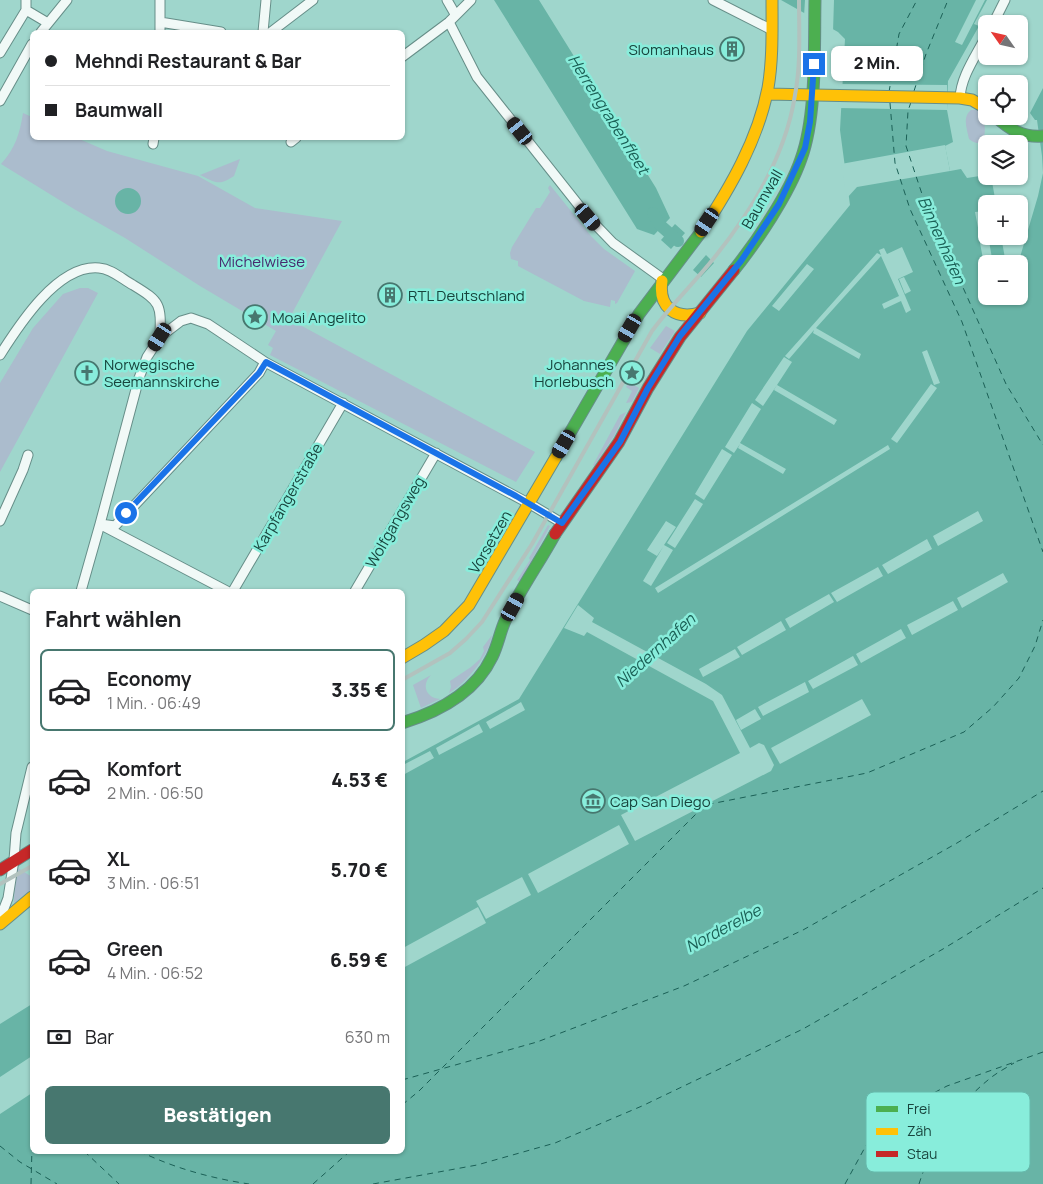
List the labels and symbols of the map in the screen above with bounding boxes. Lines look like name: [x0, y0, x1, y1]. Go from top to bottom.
north arrow: [978, 15, 1028, 65]
building icon: Slomanhaus: [719, 36, 745, 62]
place label: Slomanhaus: [628, 39, 714, 60]
callout: 2 Min.: [832, 46, 924, 82]
water label: Herrengrabenfleet: [563, 50, 656, 179]
route end: [803, 53, 825, 75]
car: [504, 115, 535, 147]
street label: Baumwall: [737, 165, 787, 233]
water label: Binnenhafen: [913, 193, 971, 288]
car: [572, 201, 603, 233]
car: [692, 205, 721, 239]
park label: Michelwiese: [219, 251, 305, 272]
building icon: RTL Deutschland: [377, 282, 403, 308]
place label: RTL Deutschland: [408, 285, 525, 306]
place icon: Moai Angelito: [242, 304, 268, 330]
place label: Moai Angelito: [272, 307, 366, 328]
car: [616, 311, 643, 345]
car: [145, 320, 174, 354]
place label: Norwegische Seemannskirche: [104, 354, 220, 392]
place label: Johannes Horlebusch: [534, 354, 614, 392]
church icon: Norwegische Seemannskirche: [74, 360, 100, 386]
place icon: Johannes Horlebusch: [619, 360, 645, 386]
car: [550, 427, 577, 461]
street label: Karpfangerstraße: [248, 439, 328, 555]
street label: Wolfgangsweg: [360, 472, 430, 572]
route start: [115, 502, 137, 524]
street label: Vorsetzen: [464, 507, 517, 577]
car: [499, 590, 526, 624]
water label: Niedernhafen: [610, 608, 700, 692]
museum icon: Cap San Diego: [580, 788, 606, 814]
place label: Cap San Diego: [610, 791, 711, 812]
water label: Norderelbe: [681, 898, 766, 957]
legend: [866, 1092, 1030, 1172]
text: Frei: [907, 1099, 930, 1118]
text: Zäh: [907, 1121, 932, 1140]
text: Stau: [907, 1144, 937, 1163]

